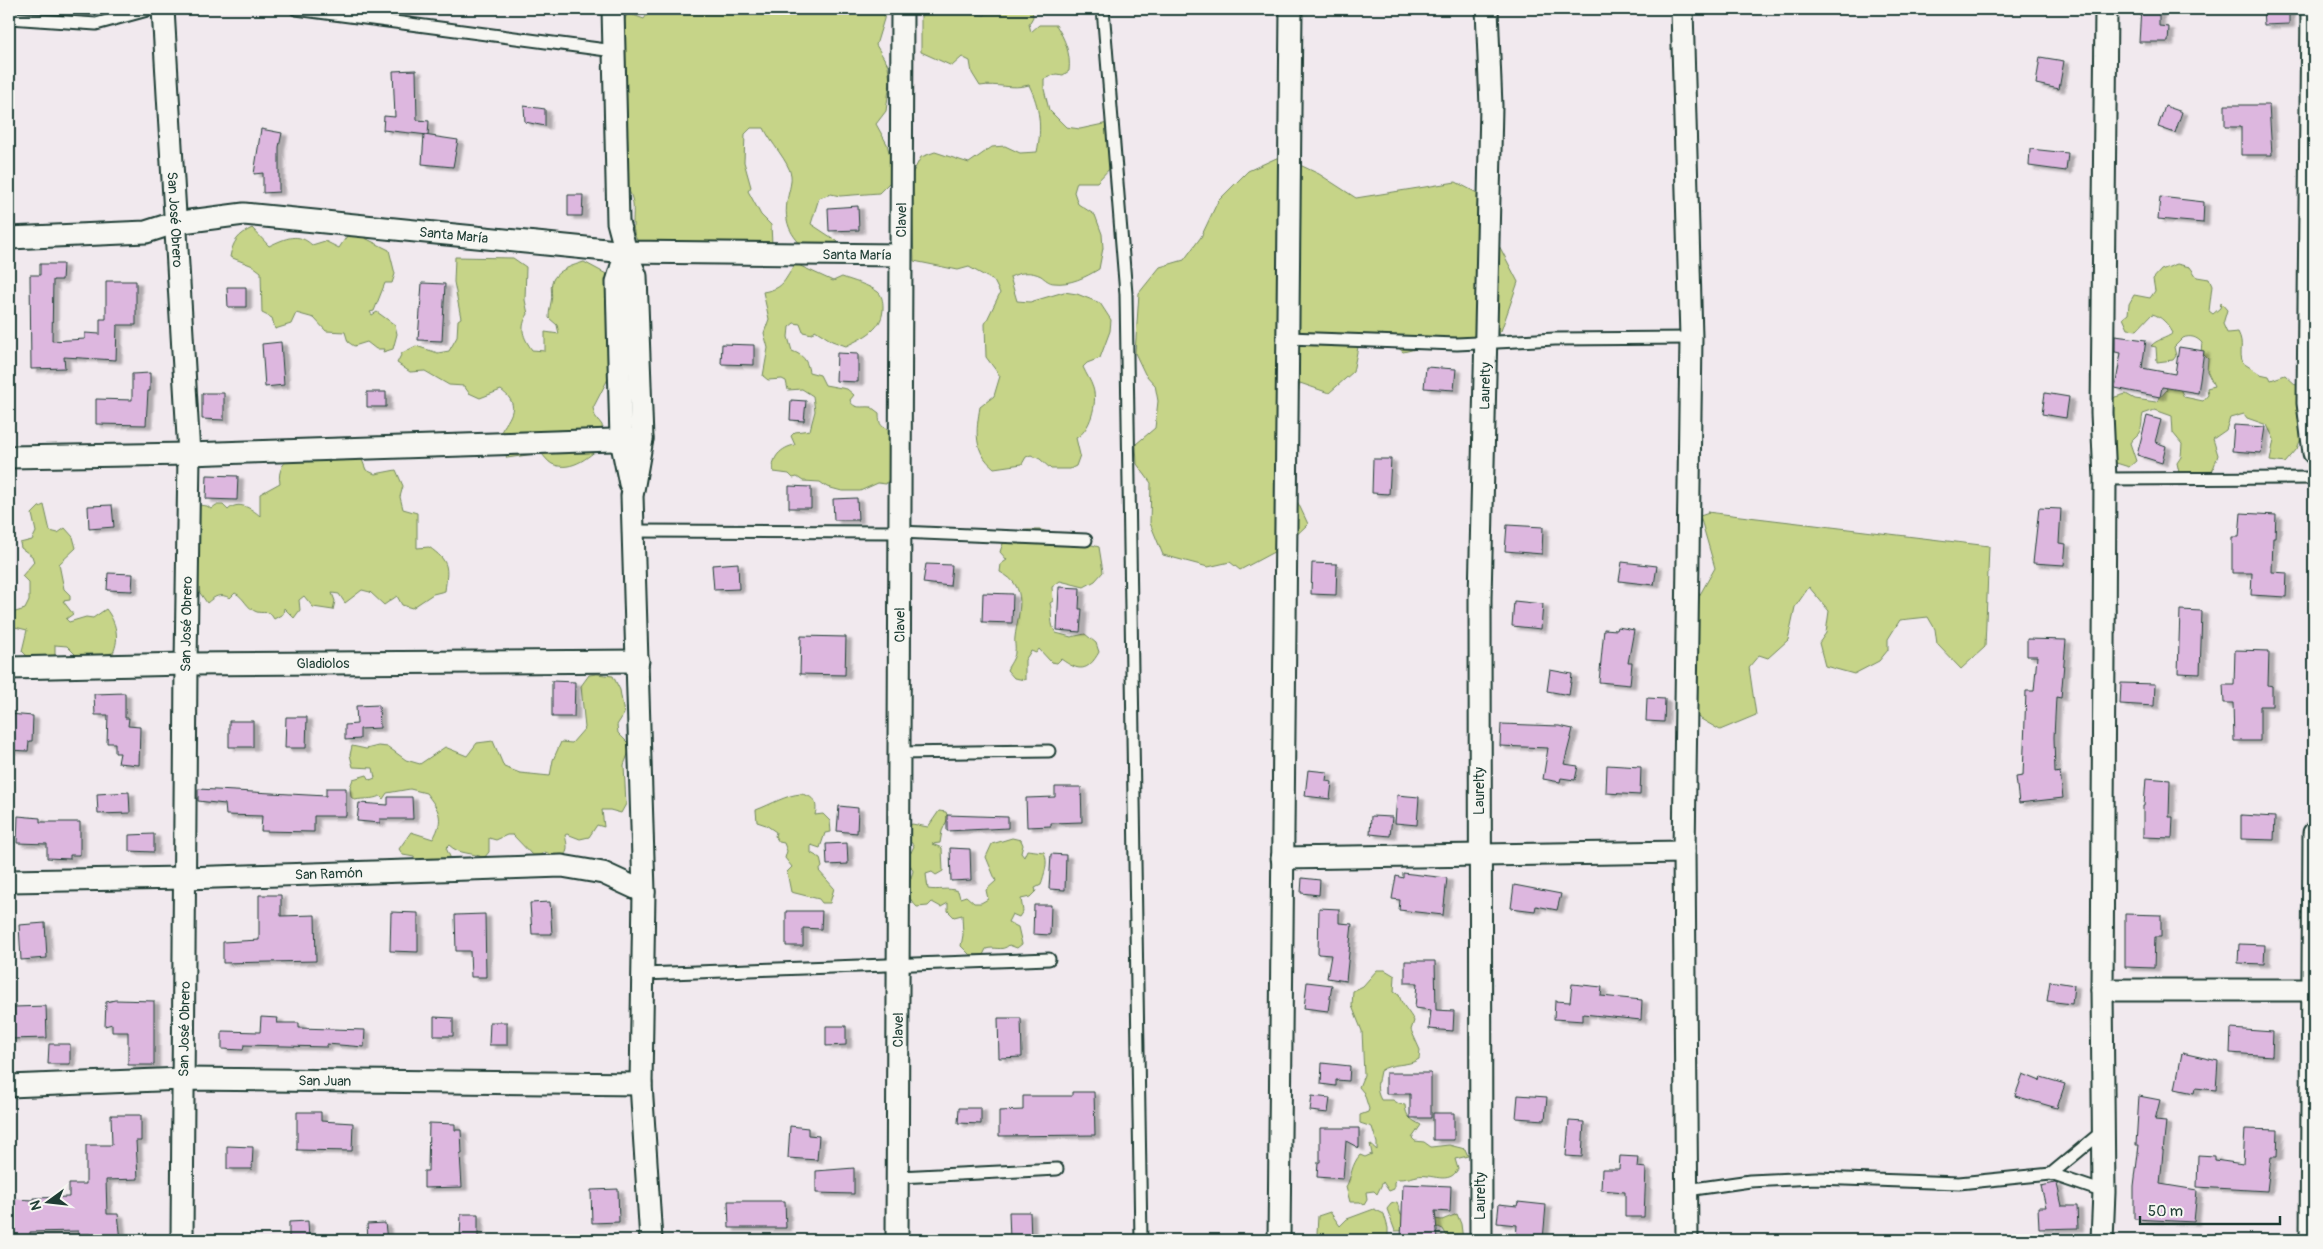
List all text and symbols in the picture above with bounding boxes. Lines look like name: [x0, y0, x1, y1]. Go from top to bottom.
street label: San José Obrero: [164, 171, 186, 269]
street label: Clavel: [893, 202, 910, 238]
street label: Santa María: [418, 223, 489, 247]
street label: Santa María: [822, 246, 892, 264]
street label: Laurelty: [1476, 362, 1494, 410]
street label: San José Obrero: [177, 575, 196, 672]
street label: Clavel: [891, 607, 909, 643]
street label: Gladiolos: [296, 655, 350, 672]
street label: Laurelty: [1471, 767, 1488, 815]
street label: San Ramón: [295, 864, 363, 883]
street label: San José Obrero: [175, 980, 194, 1077]
street label: Clavel: [890, 1012, 907, 1048]
street label: San Juan: [298, 1072, 352, 1090]
street label: Laurelty: [1472, 1172, 1489, 1220]
north arrow: [22, 1176, 72, 1226]
scale bar: [2140, 1194, 2280, 1226]
text: N: [26, 1198, 45, 1212]
text: 50 m: [2148, 1202, 2183, 1221]

